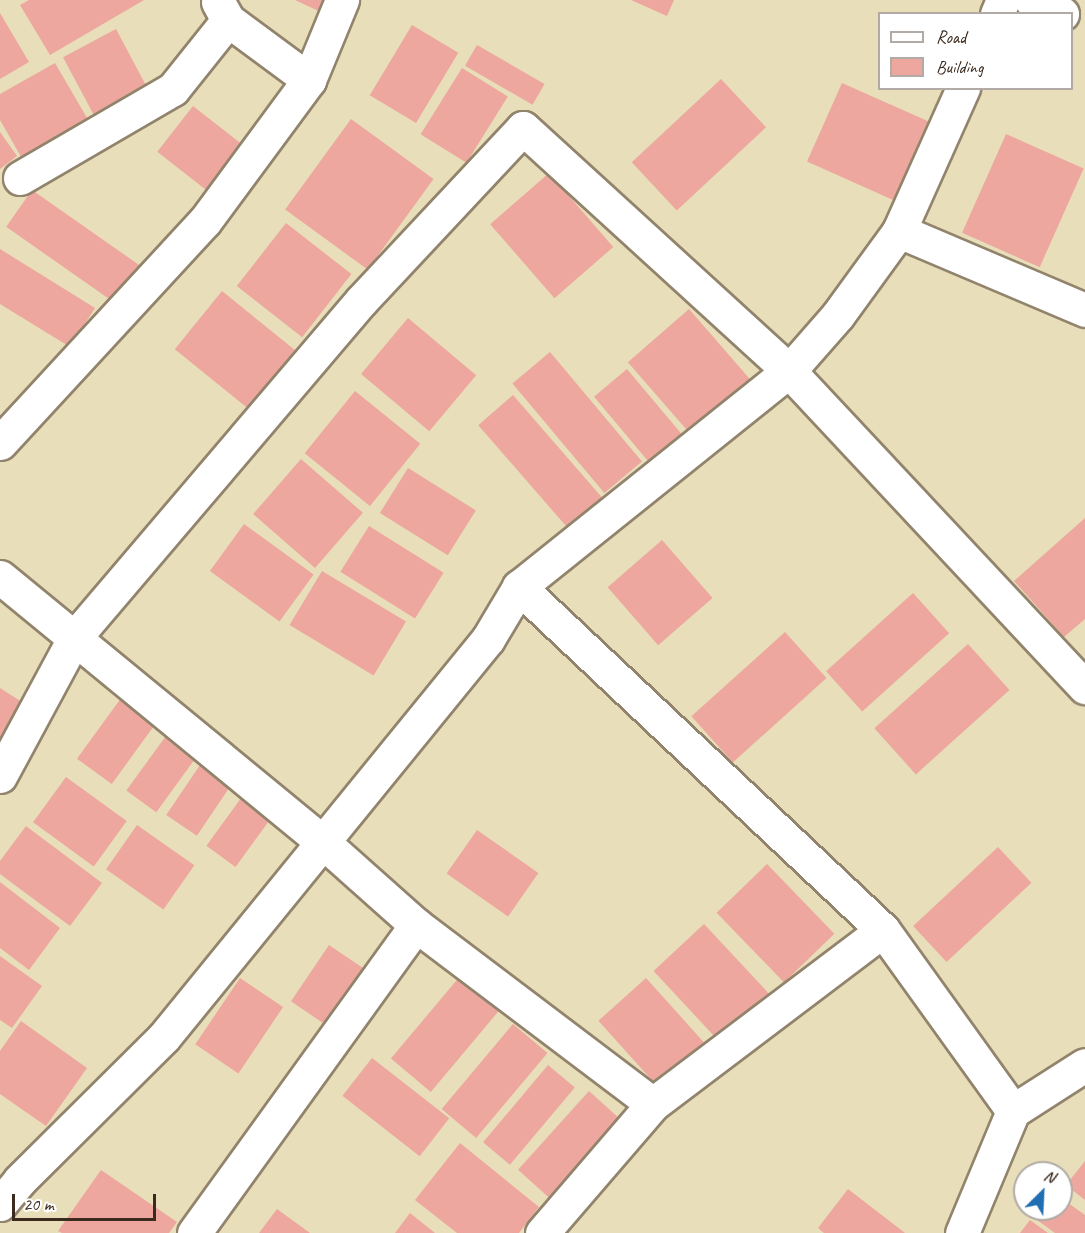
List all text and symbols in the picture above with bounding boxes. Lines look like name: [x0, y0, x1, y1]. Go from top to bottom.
legend: [878, 12, 1073, 90]
text: Road: [936, 26, 966, 48]
text: Building: [936, 56, 983, 78]
north arrow: [1013, 1161, 1073, 1221]
text: N: [1041, 1165, 1058, 1188]
scale bar: [15, 1182, 159, 1220]
text: 20 m: [23, 1193, 54, 1215]

